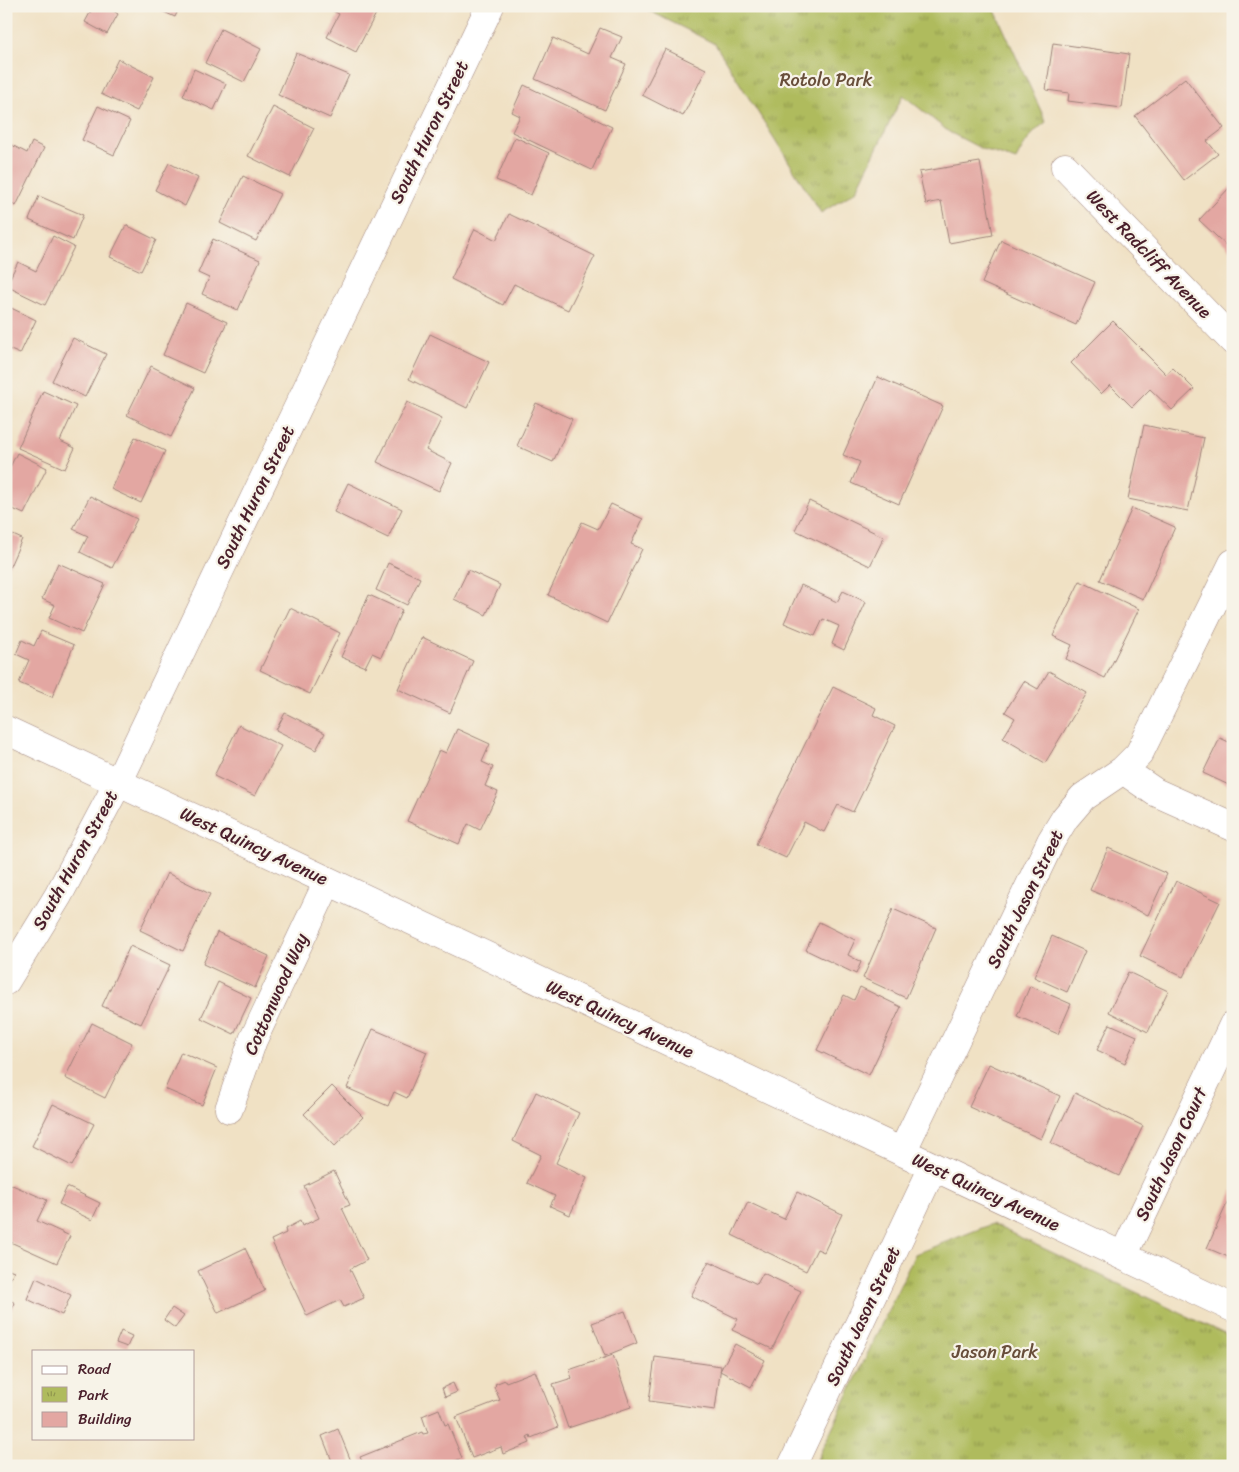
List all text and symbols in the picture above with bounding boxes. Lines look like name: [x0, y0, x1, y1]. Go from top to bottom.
street label: South Huron Street: [380, 55, 478, 209]
park label: Rotolo Park: [780, 64, 873, 96]
street label: West Radcliff Avenue: [1078, 182, 1220, 327]
street label: South Huron Street: [206, 420, 304, 574]
street label: South Huron Street: [23, 784, 127, 936]
street label: West Quincy Avenue: [175, 798, 334, 895]
street label: South Jason Street: [977, 824, 1073, 974]
street label: Cottonwood Way: [235, 927, 318, 1060]
street label: West Quincy Avenue: [541, 971, 700, 1068]
street label: South Jason Court: [1126, 1081, 1216, 1226]
street label: West Quincy Avenue: [907, 1144, 1066, 1241]
street label: South Jason Street: [817, 1241, 909, 1391]
park label: Jason Park: [951, 1336, 1038, 1368]
legend: [32, 1350, 195, 1440]
text: Road: [78, 1356, 111, 1382]
text: Park: [78, 1382, 109, 1408]
text: Building: [78, 1406, 132, 1432]

